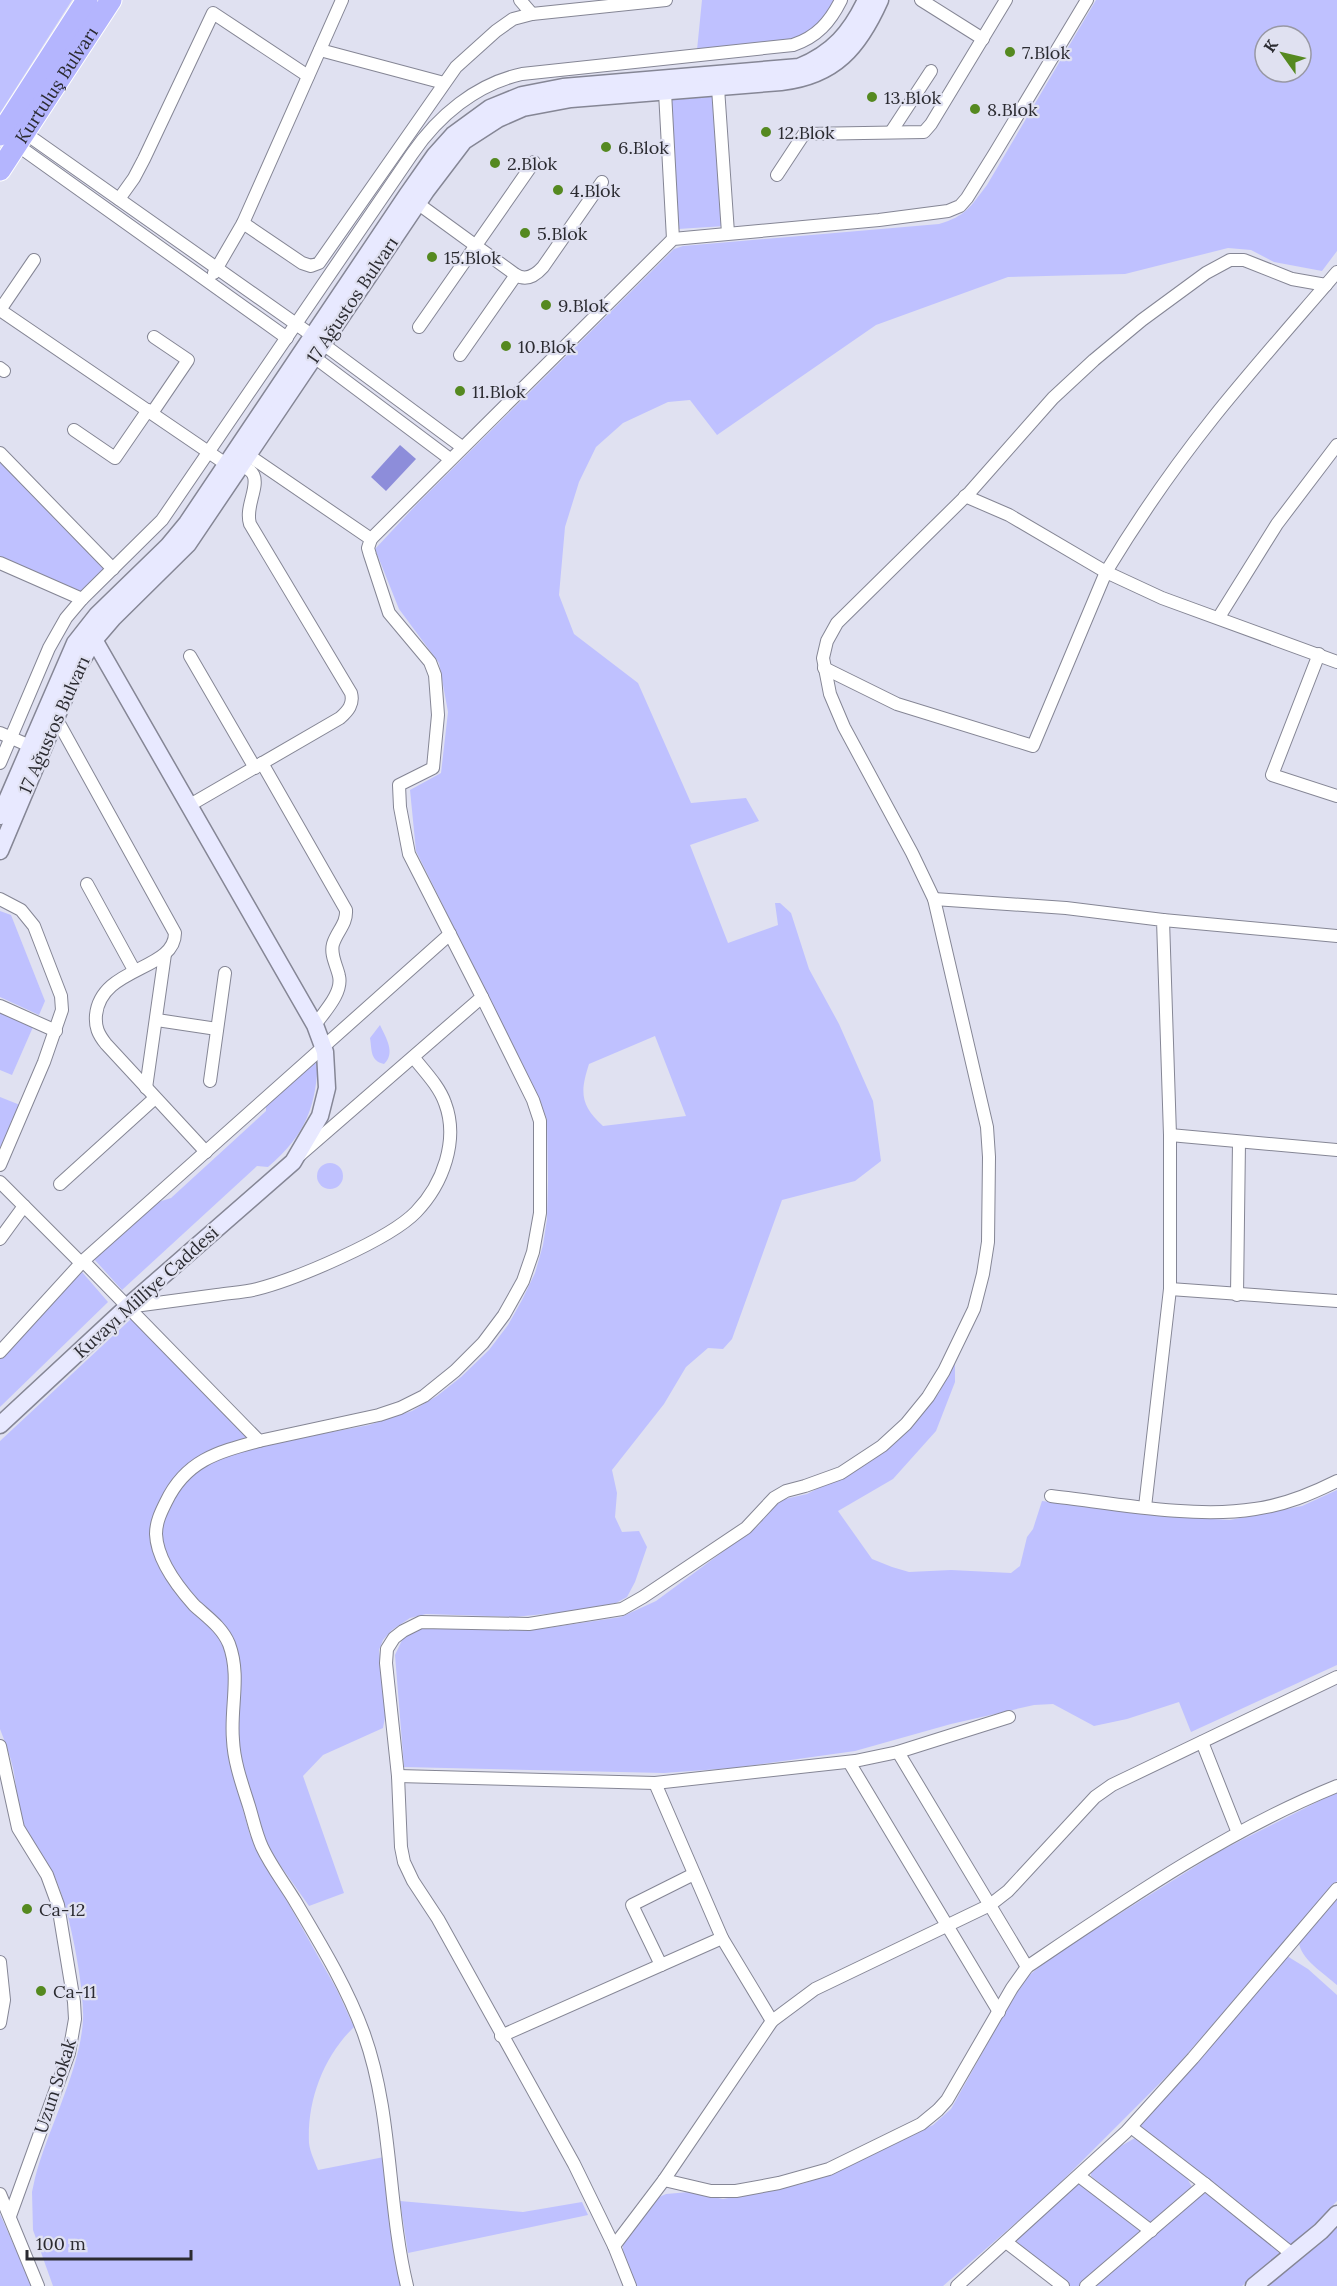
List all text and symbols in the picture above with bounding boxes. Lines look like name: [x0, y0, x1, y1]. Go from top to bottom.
street label: Kurtuluş Bulvarı: [9, 22, 102, 147]
north arrow: [1253, 24, 1313, 84]
text: K: [1259, 35, 1282, 56]
place label: 7.Blok: [1022, 41, 1070, 64]
marker: 7.Blok: [1003, 45, 1017, 59]
place label: 13.Blok: [884, 86, 941, 109]
marker: 13.Blok: [865, 90, 879, 104]
place label: 8.Blok: [987, 98, 1038, 121]
marker: 8.Blok: [968, 102, 982, 116]
place label: 12.Blok: [778, 121, 835, 144]
marker: 12.Blok: [759, 125, 773, 139]
place label: 6.Blok: [618, 136, 669, 159]
marker: 6.Blok: [599, 140, 613, 154]
place label: 2.Blok: [507, 152, 558, 175]
marker: 2.Blok: [488, 156, 502, 170]
place label: 4.Blok: [570, 179, 621, 202]
marker: 4.Blok: [551, 183, 565, 197]
place label: 5.Blok: [537, 222, 588, 245]
marker: 5.Blok: [518, 226, 532, 240]
street label: 17 Ağustos Bulvarı: [301, 232, 403, 368]
place label: 15.Blok: [444, 246, 501, 269]
marker: 15.Blok: [425, 250, 439, 264]
place label: 9.Blok: [558, 294, 609, 317]
marker: 9.Blok: [539, 298, 553, 312]
place label: 10.Blok: [518, 335, 576, 358]
marker: 10.Blok: [499, 339, 513, 353]
place label: 11.Blok: [472, 380, 526, 403]
marker: 11.Blok: [453, 384, 467, 398]
street label: 17 Ağustos Bulvarı: [13, 653, 95, 797]
street label: Kuvayı Milliye Caddesi: [69, 1221, 223, 1363]
place label: Ca-12: [39, 1898, 85, 1921]
marker: Ca-12: [20, 1902, 34, 1916]
place label: Ca-11: [53, 1980, 96, 2003]
marker: Ca-11: [34, 1984, 48, 1998]
street label: Uzun Sokak: [29, 2035, 81, 2136]
scale bar: [27, 2223, 190, 2261]
text: 100 m: [36, 2232, 86, 2255]

